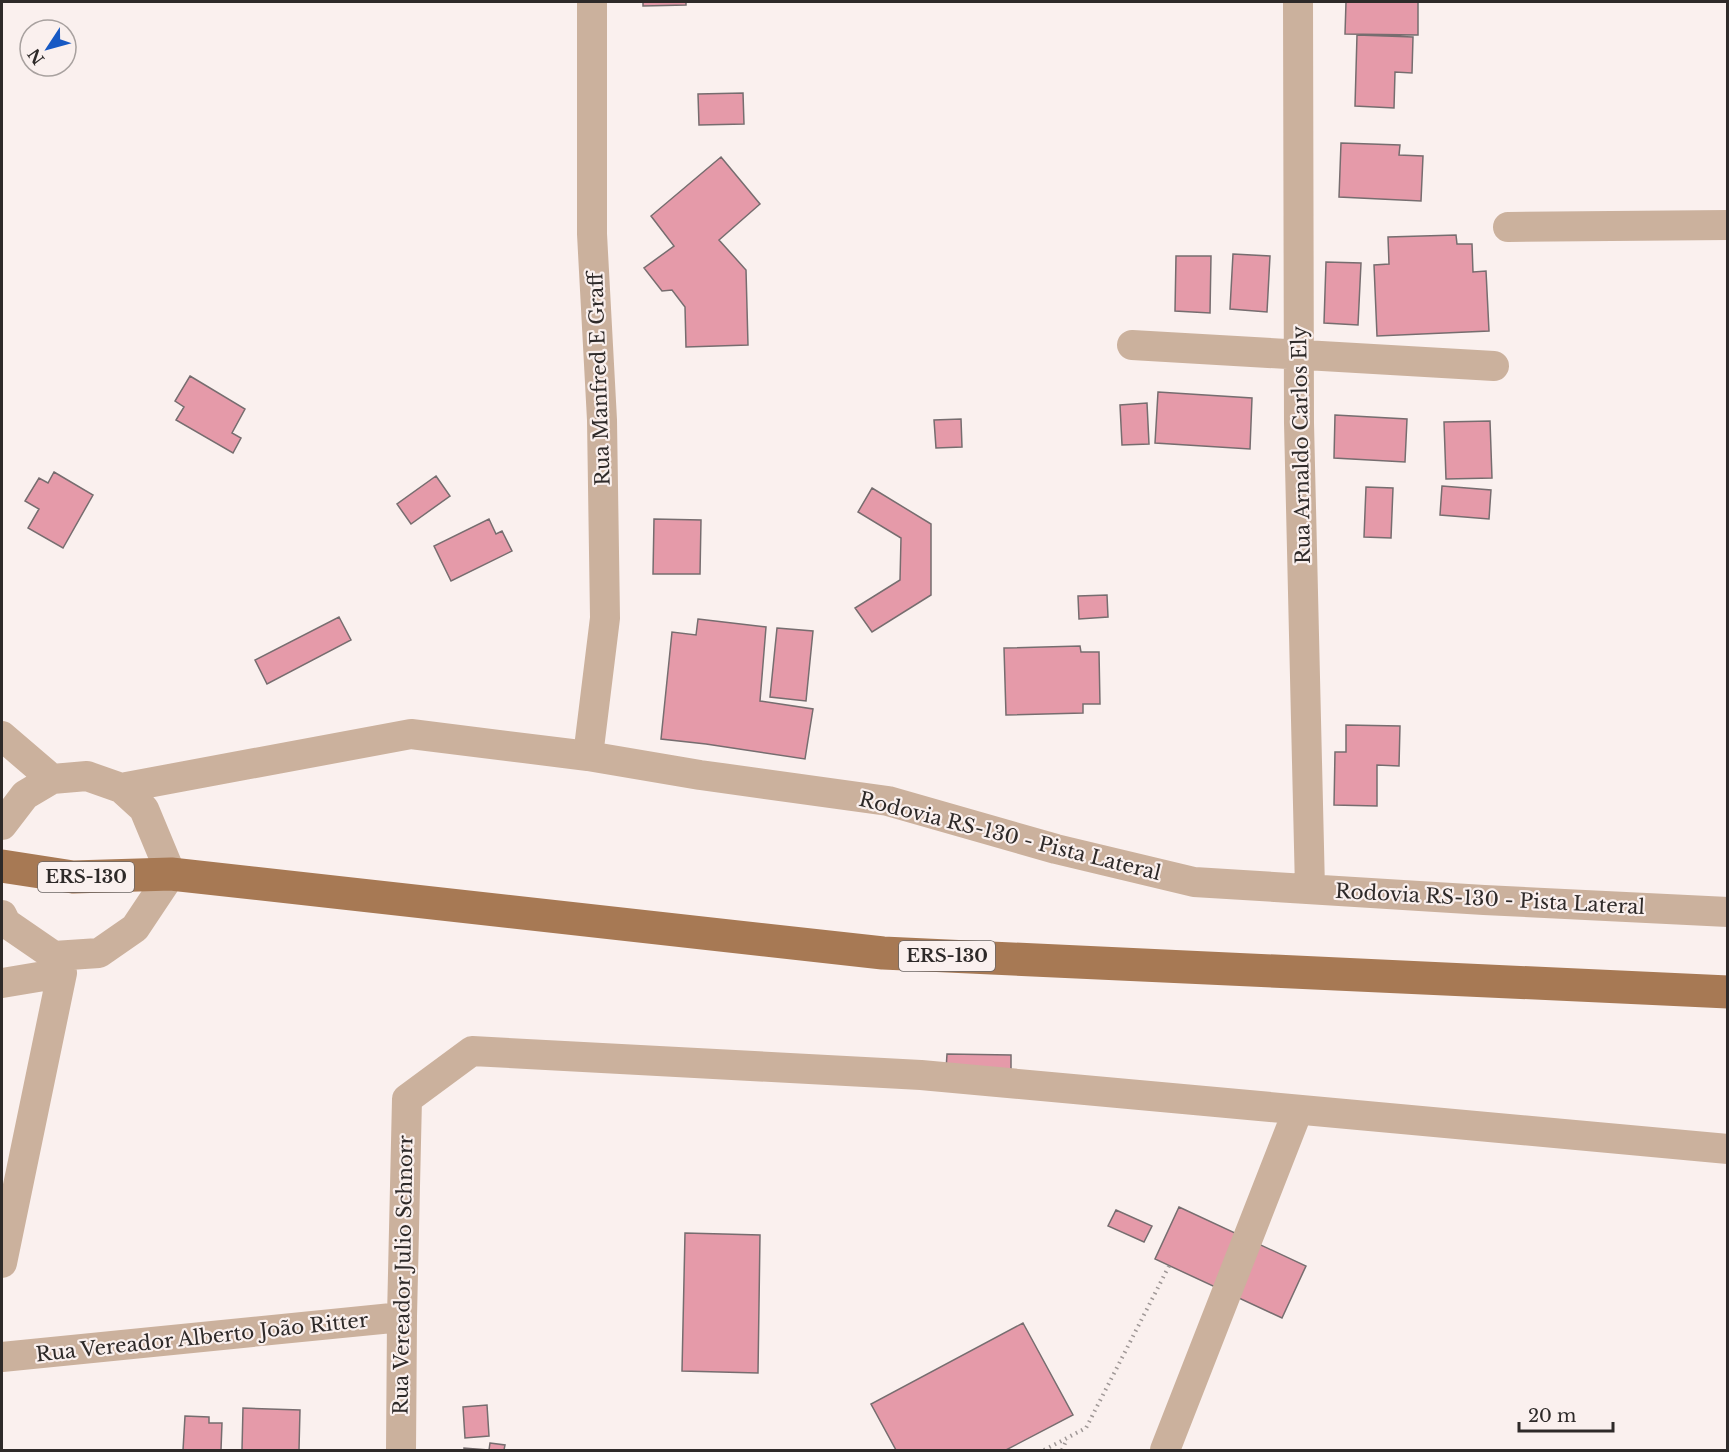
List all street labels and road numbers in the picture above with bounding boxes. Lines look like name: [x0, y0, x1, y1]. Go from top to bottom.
street label: Rua Manfred E Graff: [583, 269, 615, 486]
street label: Rua Arnaldo Carlos Ely: [1287, 325, 1315, 564]
street label: Rodovia RS-130 - Pista Lateral: [857, 787, 1163, 885]
road number: ERS-130: [38, 862, 134, 892]
street label: Rodovia RS-130 - Pista Lateral: [1334, 879, 1646, 919]
road number: ERS-130: [899, 941, 995, 971]
street label: Rua Vereador Julio Schnorr: [389, 1134, 417, 1415]
street label: Rua Vereador Alberto João Ritter: [35, 1308, 370, 1366]

